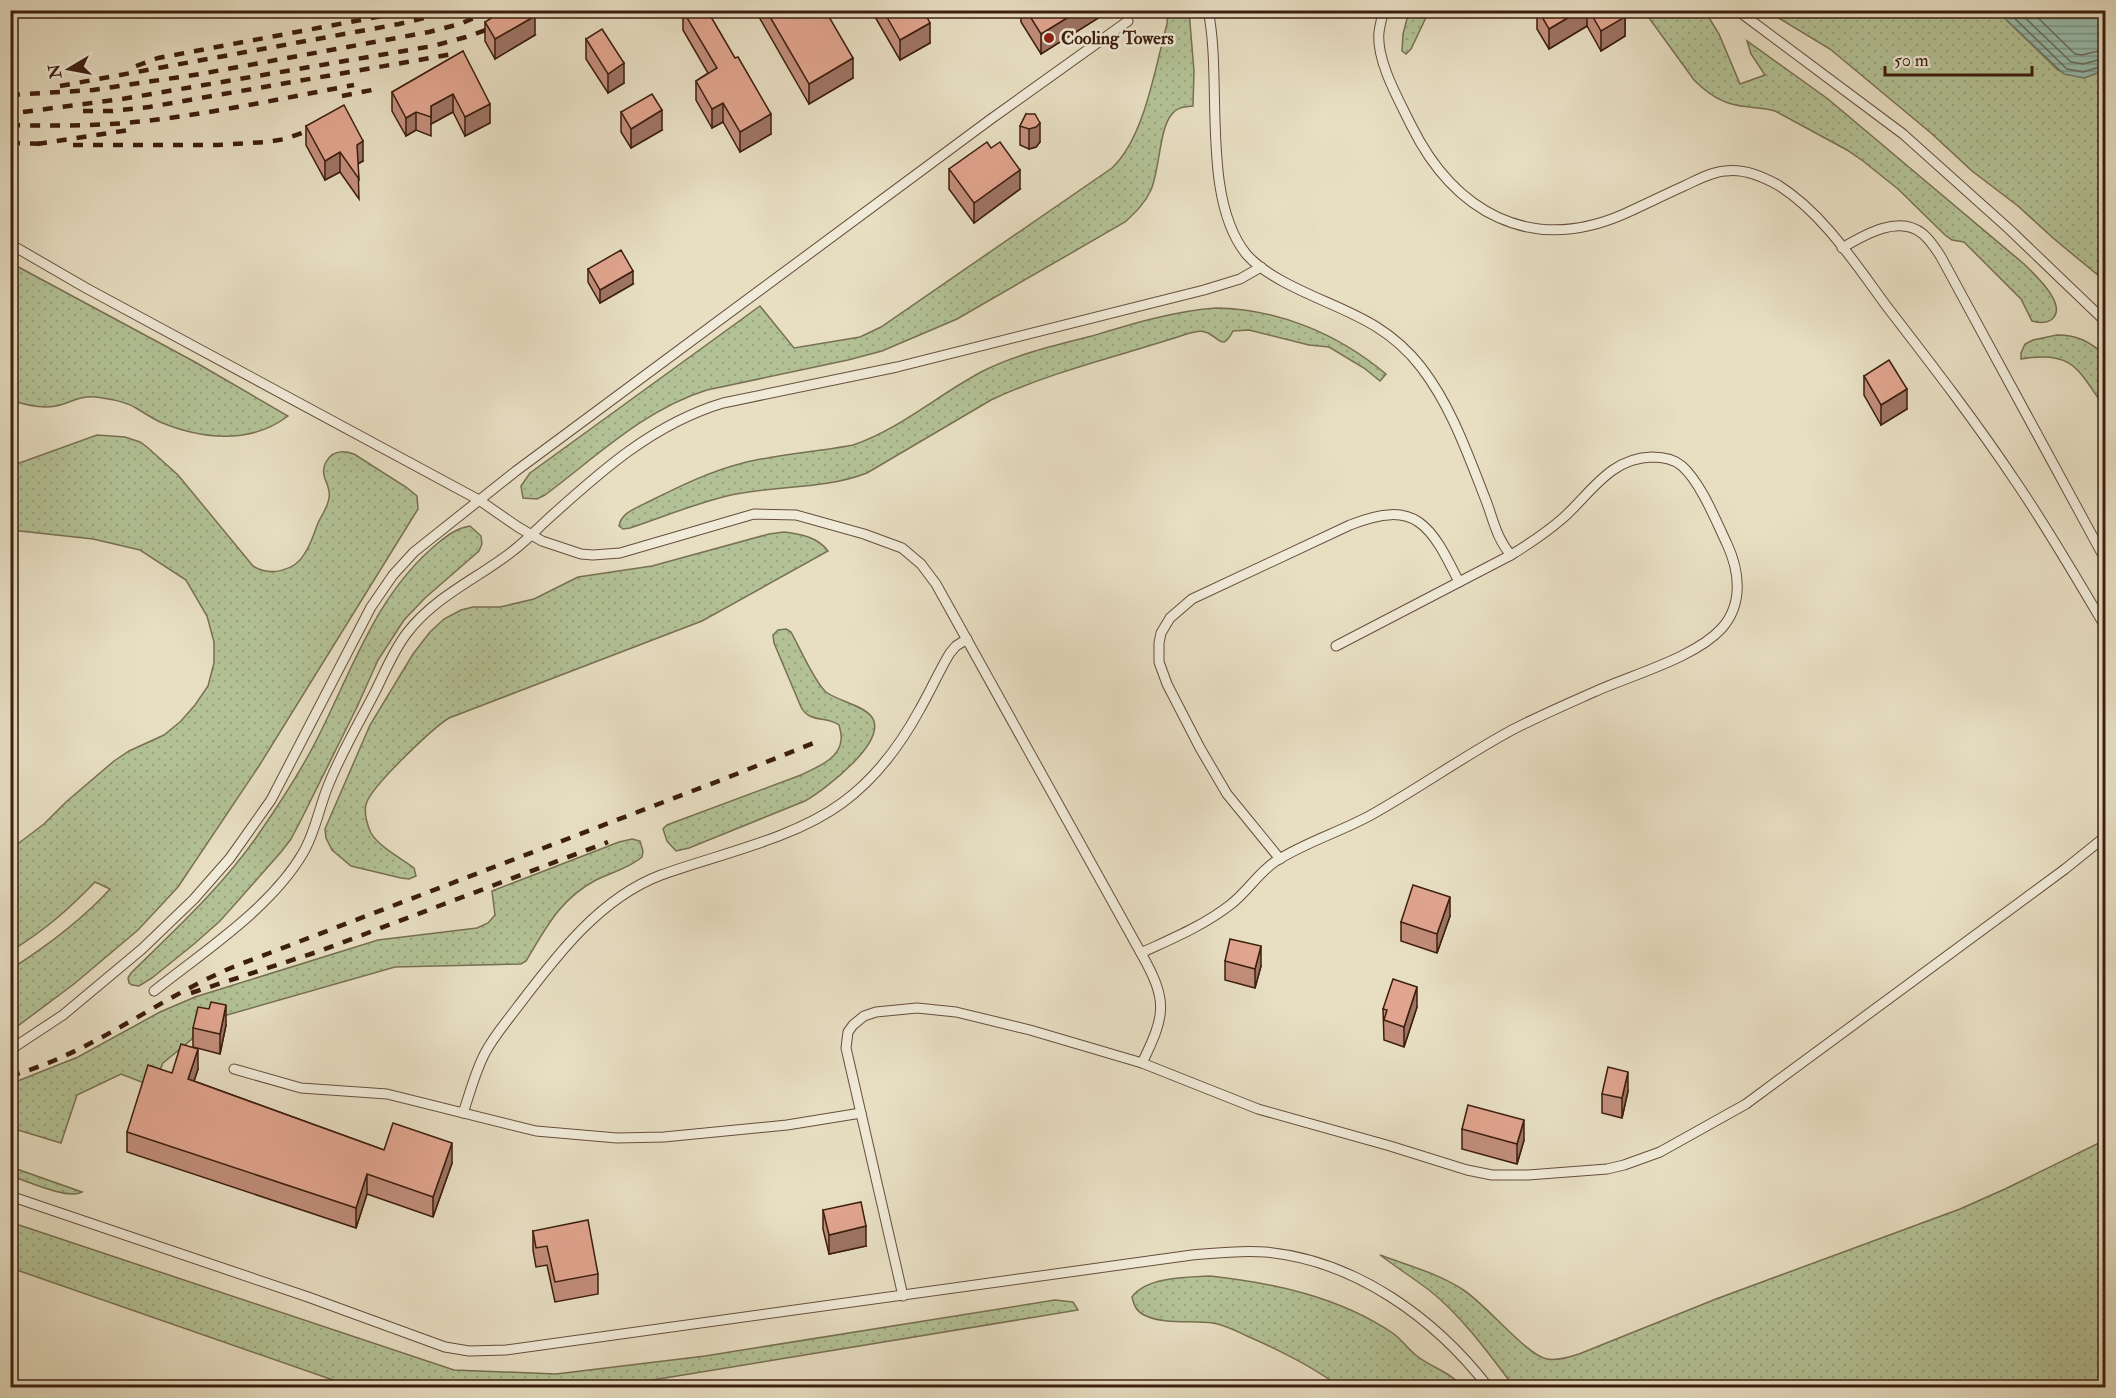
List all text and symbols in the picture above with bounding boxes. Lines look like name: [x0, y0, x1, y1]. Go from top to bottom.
place label: Cooling Towers: [1061, 27, 1174, 50]
marker: Cooling Towers: [1042, 31, 1056, 45]
north arrow: [39, 39, 99, 99]
scale bar: [1885, 39, 2032, 77]
text: 50 m: [1894, 49, 1929, 72]
text: N: [44, 62, 66, 81]

